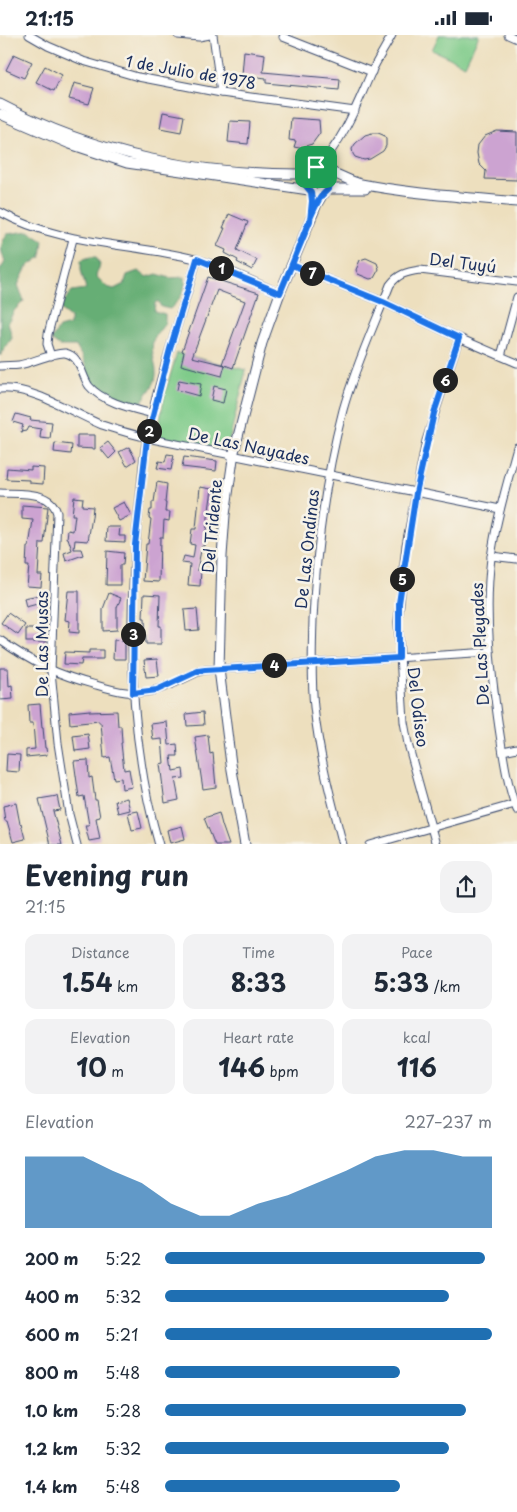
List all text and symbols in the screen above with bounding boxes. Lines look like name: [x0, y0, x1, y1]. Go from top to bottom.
text: 21:15: [25, 4, 74, 32]
street label: 1 de Julio de 1978: [124, 48, 258, 94]
pin: [295, 146, 337, 188]
icon: arrive: [302, 153, 330, 181]
street label: Del Tuyú: [428, 246, 498, 278]
pin: 1: [208, 255, 234, 281]
text: 1: [218, 258, 225, 279]
pin: 7: [300, 261, 324, 285]
text: 7: [308, 263, 317, 284]
pin: 6: [432, 367, 458, 393]
text: 6: [441, 370, 450, 391]
pin: 2: [136, 419, 162, 443]
street label: De Las Nayades: [186, 420, 312, 470]
text: 2: [145, 421, 154, 442]
street label: Del Tridente: [195, 478, 227, 574]
street label: De Las Ondinas: [288, 488, 324, 610]
pin: 5: [390, 567, 414, 591]
text: 5: [398, 569, 407, 590]
street label: De Las Pleyades: [464, 582, 494, 706]
street label: De Las Musas: [29, 591, 53, 697]
pin: 3: [120, 621, 146, 647]
text: 3: [129, 624, 138, 645]
pin: 4: [262, 653, 286, 677]
text: 4: [270, 655, 279, 676]
street label: Del Odiseo: [402, 665, 436, 749]
text: Evening run: [25, 853, 189, 896]
button: share: [440, 861, 492, 913]
text: 21:15: [25, 894, 66, 918]
text: Distance: [71, 942, 130, 963]
text: Time: [242, 942, 275, 963]
text: Pace: [401, 942, 433, 963]
text: 1.54: [62, 963, 113, 1001]
text: 8:33: [231, 963, 286, 1001]
text: 5:33: [373, 963, 429, 1001]
text: km: [113, 976, 138, 997]
text: /km: [429, 976, 461, 997]
text: Elevation: [70, 1027, 130, 1048]
text: Heart rate: [223, 1027, 294, 1048]
text: kcal: [403, 1027, 431, 1048]
text: 10: [76, 1048, 107, 1086]
text: 146: [218, 1048, 265, 1086]
text: 116: [397, 1048, 437, 1086]
text: m: [107, 1061, 124, 1082]
text: bpm: [265, 1061, 299, 1082]
text: Elevation: [25, 1109, 94, 1133]
text: 227–237 m: [405, 1109, 492, 1133]
text: 200 m: [25, 1246, 79, 1270]
text: 5:22: [105, 1246, 141, 1270]
text: 400 m: [25, 1284, 79, 1308]
text: 5:32: [105, 1284, 141, 1308]
text: 600 m: [25, 1322, 79, 1346]
text: 5:21: [105, 1322, 138, 1346]
text: 800 m: [25, 1360, 78, 1384]
text: 5:48: [105, 1360, 140, 1384]
text: 1.0 km: [25, 1398, 78, 1422]
text: 5:28: [105, 1398, 141, 1422]
text: 1.2 km: [25, 1436, 78, 1460]
text: 5:32: [105, 1436, 141, 1460]
text: 1.4 km: [25, 1474, 77, 1498]
text: 5:48: [105, 1474, 140, 1498]

